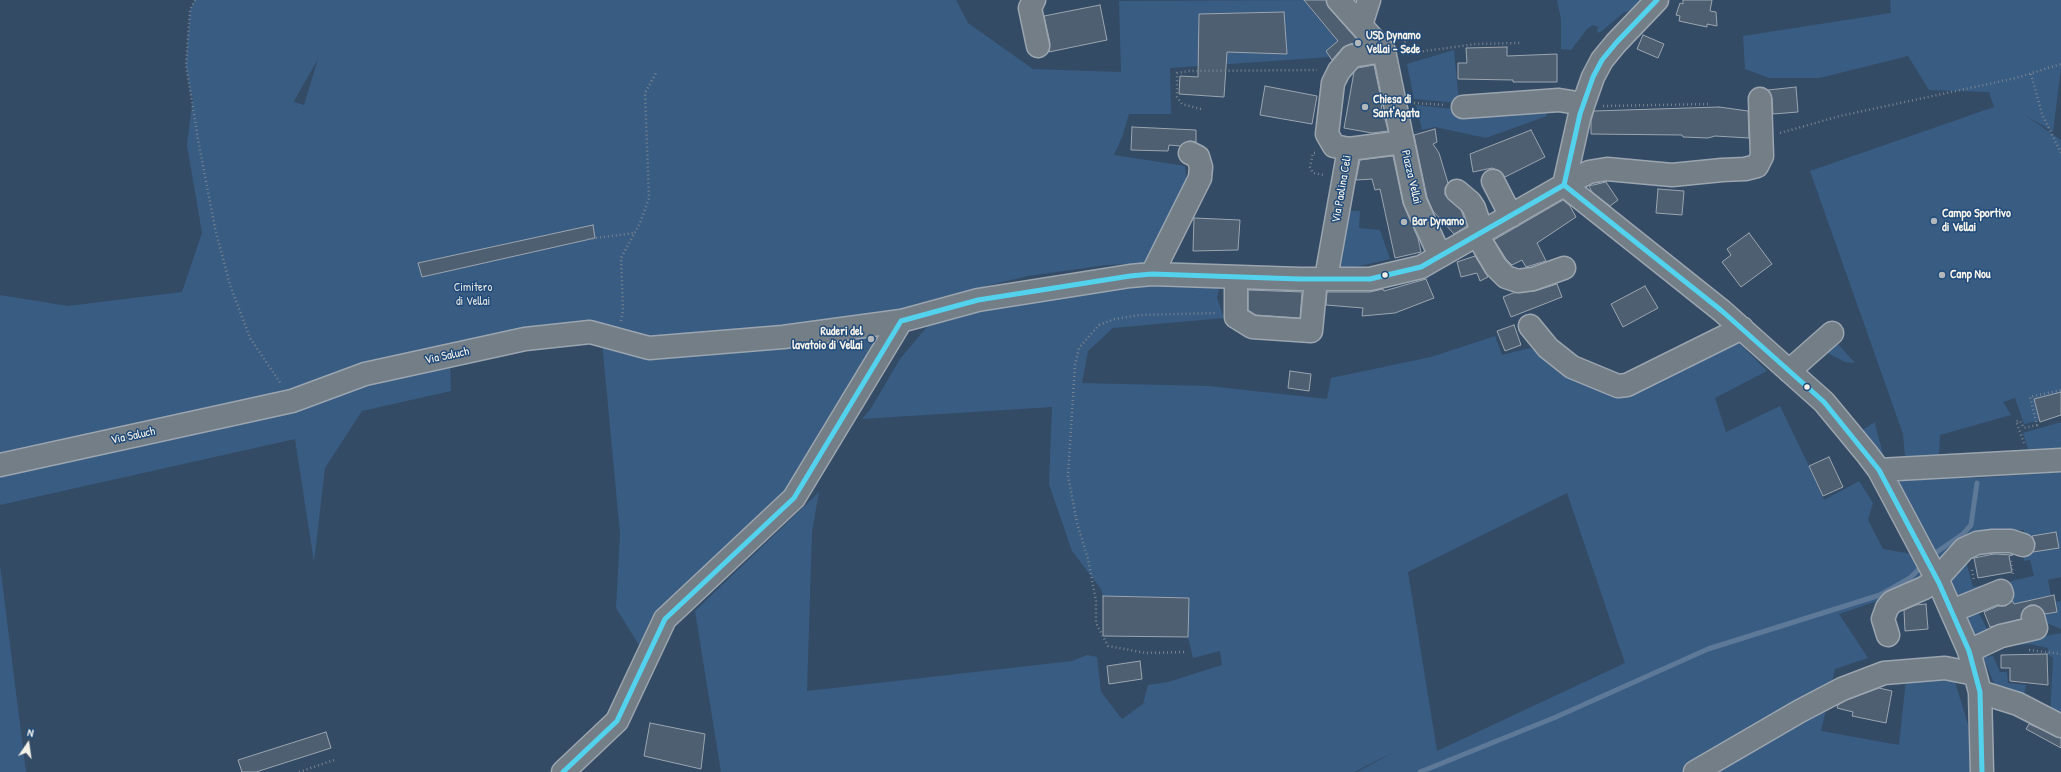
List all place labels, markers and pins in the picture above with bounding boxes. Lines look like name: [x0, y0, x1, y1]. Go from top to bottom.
place label: USD Dynamo Vellai - Sede: [1366, 29, 1420, 57]
marker: USD Dynamo Vellai - Sede: [1353, 38, 1363, 48]
place label: Chiesa di Sant'Agata: [1373, 93, 1419, 121]
marker: Chiesa di Sant'Agata: [1360, 102, 1370, 112]
place label: Campo Sportivo di Vellai: [1942, 207, 2011, 235]
place label: Bar Dynamo: [1412, 215, 1464, 229]
marker: Campo Sportivo di Vellai: [1929, 216, 1939, 226]
marker: Bar Dynamo: [1399, 217, 1409, 227]
place label: Canp Nou: [1950, 268, 1991, 282]
unlabelled marker: [1380, 270, 1390, 280]
marker: Canp Nou: [1937, 270, 1947, 280]
place label: Ruderi del lavatoio di Vellai: [792, 325, 863, 353]
marker: Ruderi del lavatoio di Vellai: [866, 334, 876, 344]
unlabelled marker: [1802, 382, 1812, 392]

